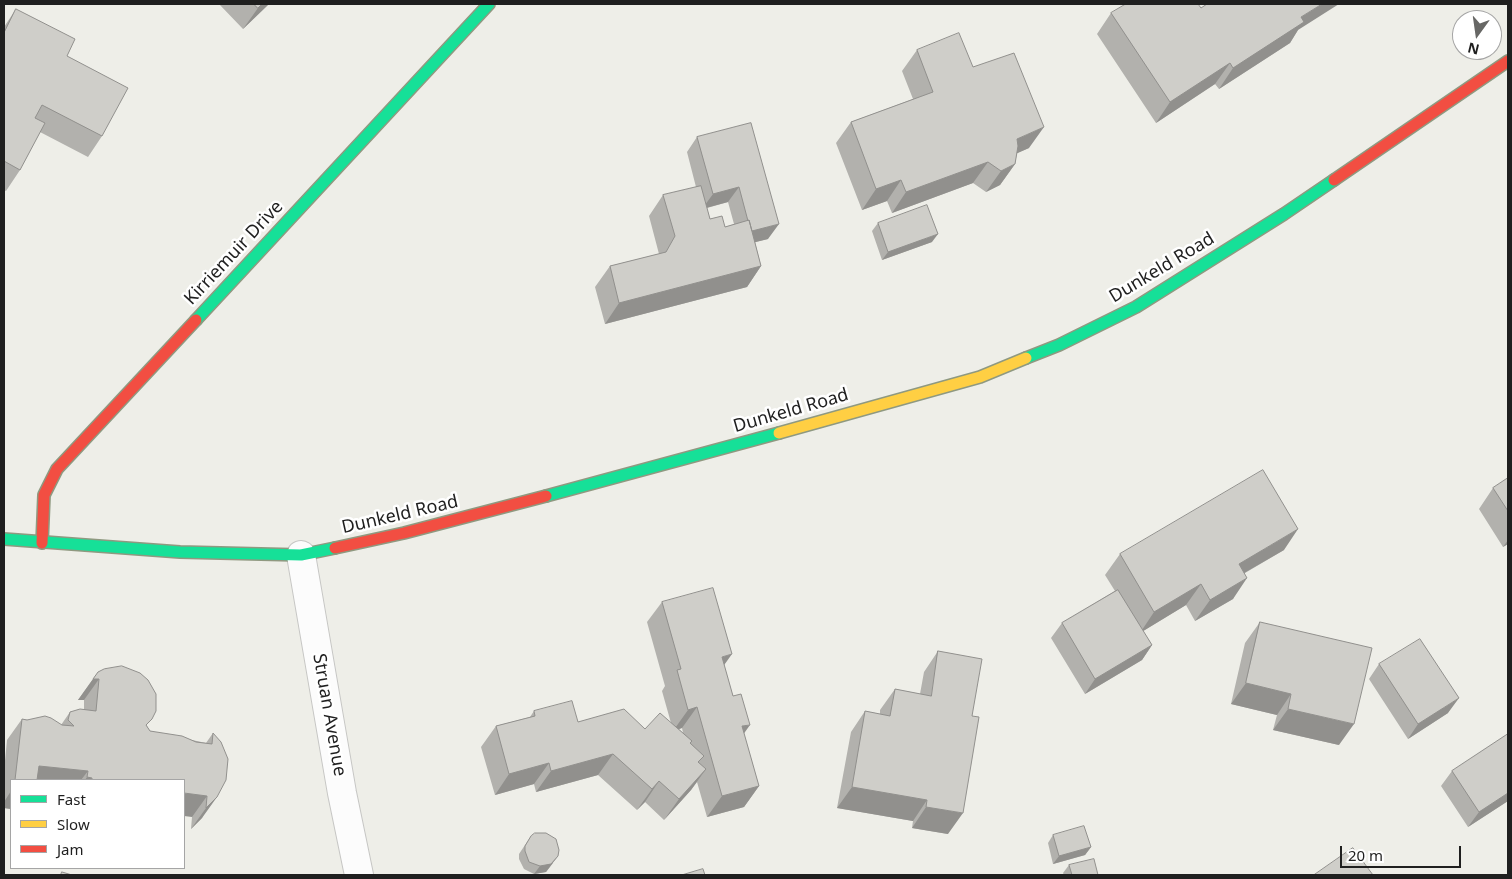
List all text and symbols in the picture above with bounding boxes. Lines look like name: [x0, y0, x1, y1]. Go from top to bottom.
north arrow: [1452, 10, 1502, 60]
text: N: [1466, 38, 1481, 60]
street label: Kirriemuir Drive: [180, 196, 288, 310]
street label: Dunkeld Road: [1106, 228, 1218, 308]
street label: Dunkeld Road: [731, 384, 851, 438]
street label: Dunkeld Road: [340, 491, 460, 539]
street label: Struan Avenue: [308, 652, 350, 778]
legend: [10, 779, 185, 869]
text: Fast: [57, 789, 86, 809]
text: Slow: [57, 814, 90, 834]
scale bar: [1342, 836, 1463, 868]
text: Jam: [57, 839, 84, 859]
text: 20 m: [1348, 845, 1383, 865]

